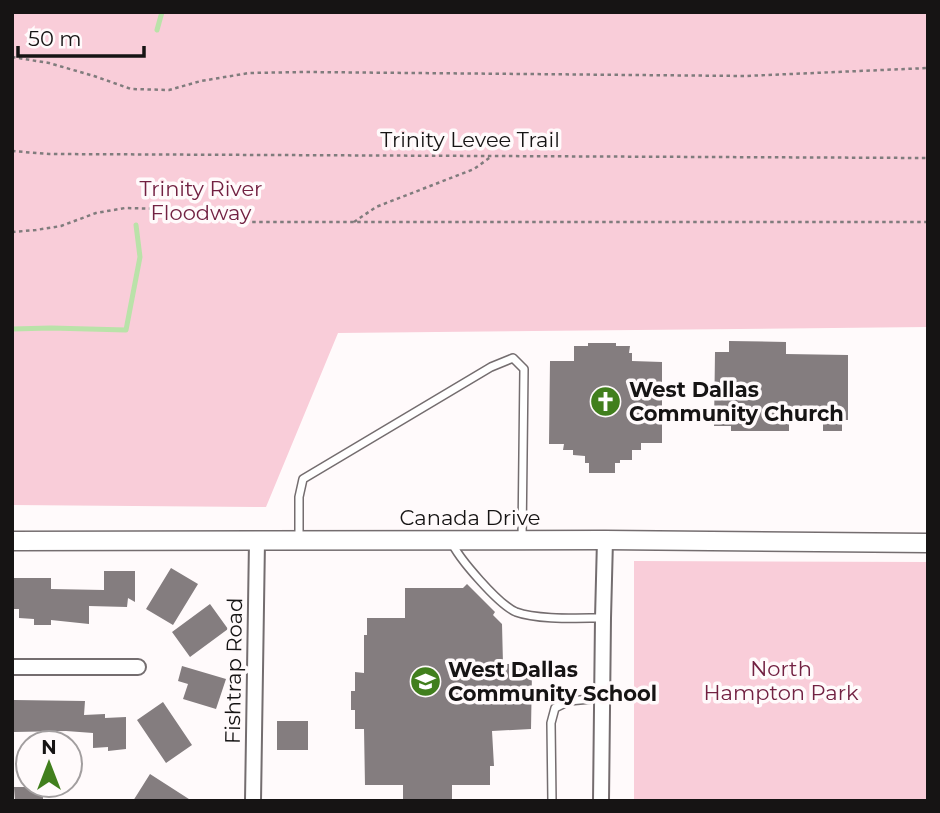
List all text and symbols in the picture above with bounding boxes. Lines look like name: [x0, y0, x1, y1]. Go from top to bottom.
scale bar: [18, 14, 144, 58]
text: 50 m: [28, 26, 82, 51]
street label: Trinity Levee Trail: [380, 127, 560, 152]
park label: Trinity River Floodway: [140, 176, 263, 225]
place label: West Dallas Community Church: [629, 377, 844, 426]
church icon: West Dallas Community Church: [589, 385, 623, 419]
street label: Canada Drive: [400, 505, 540, 530]
street label: Fishtrap Road: [220, 598, 247, 744]
park label: North Hampton Park: [704, 656, 859, 705]
place label: West Dallas Community School: [448, 657, 657, 706]
school or university icon: West Dallas Community School: [408, 665, 442, 699]
north arrow: [14, 729, 84, 799]
text: N: [41, 736, 57, 759]

